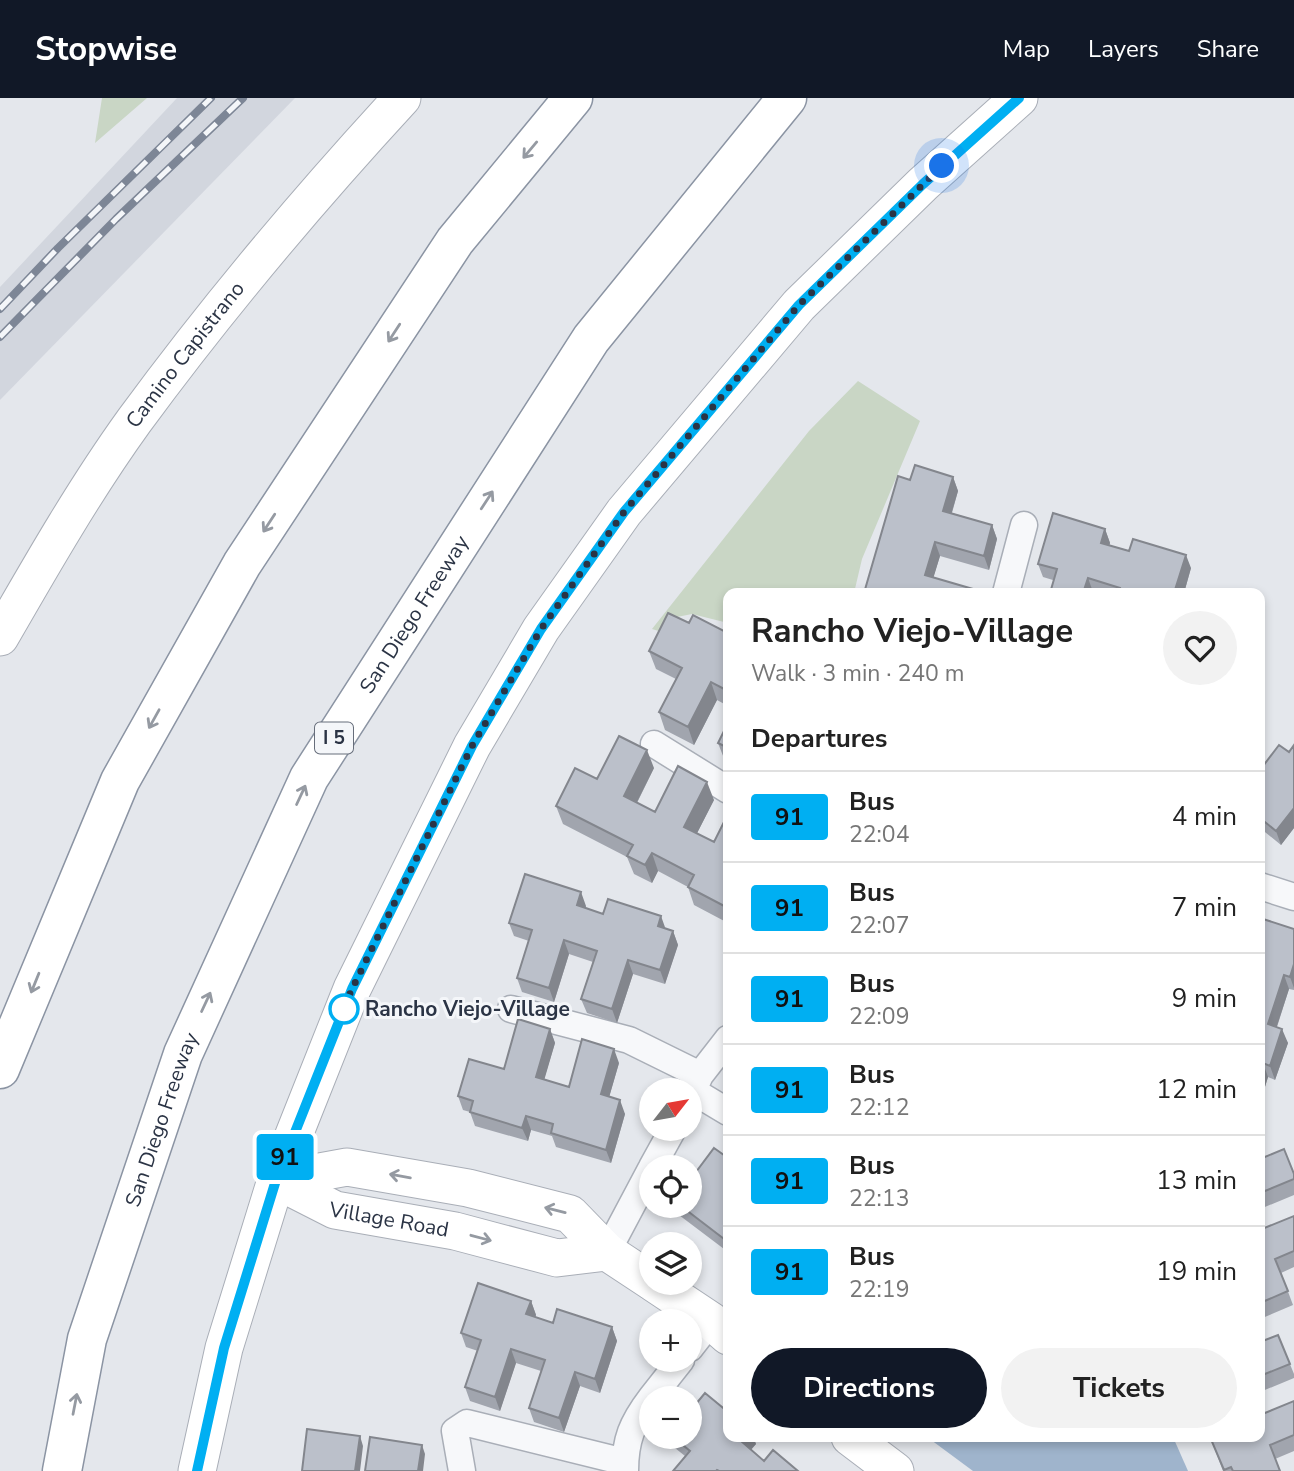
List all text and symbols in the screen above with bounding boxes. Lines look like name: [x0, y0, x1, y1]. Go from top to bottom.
text: Stopwise: [35, 27, 177, 72]
text: Map: [1003, 33, 1050, 65]
text: Layers: [1088, 33, 1159, 65]
text: Share: [1197, 33, 1259, 65]
one-way arrow: [522, 141, 538, 159]
your location: [924, 148, 959, 183]
street label: Camino Capistrano: [119, 276, 251, 434]
one-way arrow: [387, 322, 401, 342]
one-way arrow: [481, 490, 495, 510]
one-way arrow: [262, 512, 276, 532]
street label: San Diego Freeway: [353, 530, 475, 699]
text: Rancho Viejo-Village: [751, 609, 1073, 654]
button: heart: [1163, 611, 1237, 685]
text: Walk · 3 min · 240 m: [751, 658, 964, 689]
one-way arrow: [147, 708, 160, 729]
text: Departures: [751, 721, 887, 756]
road number: I 5: [315, 722, 353, 754]
text: Bus: [849, 784, 895, 819]
one-way arrow: [295, 785, 308, 806]
text: 4 min: [1172, 799, 1237, 834]
text: 91: [775, 801, 804, 833]
text: 22:04: [849, 819, 909, 850]
text: Bus: [849, 875, 895, 910]
text: 7 min: [1172, 890, 1237, 925]
text: 91: [775, 892, 804, 924]
text: 22:07: [849, 910, 909, 941]
text: Bus: [849, 966, 895, 1001]
one-way arrow: [28, 972, 41, 994]
text: 9 min: [1172, 981, 1237, 1016]
text: 91: [775, 983, 804, 1015]
one-way arrow: [200, 992, 213, 1013]
marker: Rancho Viejo-Village: [329, 994, 359, 1024]
place label: Rancho Viejo-Village: [365, 995, 570, 1023]
text: 22:09: [849, 1001, 909, 1032]
street label: San Diego Freeway: [119, 1028, 205, 1211]
text: Bus: [849, 1057, 895, 1092]
text: 12 min: [1156, 1072, 1237, 1107]
text: 91: [775, 1074, 804, 1106]
north arrow: [639, 1078, 702, 1141]
map controls: [639, 1078, 702, 1449]
text: 22:12: [849, 1092, 909, 1123]
line badge: 91: [254, 1134, 316, 1180]
text: 91: [271, 1141, 299, 1173]
text: Bus: [849, 1148, 895, 1183]
button: locate: [639, 1155, 702, 1218]
text: 13 min: [1156, 1163, 1237, 1198]
text: 91: [775, 1165, 804, 1197]
one-way arrow: [390, 1169, 412, 1182]
text: 22:13: [849, 1183, 909, 1214]
street label: Village Road: [326, 1195, 451, 1244]
one-way arrow: [544, 1203, 567, 1216]
one-way arrow: [469, 1232, 492, 1245]
button: layers: [639, 1232, 702, 1295]
text: Bus: [849, 1239, 895, 1274]
text: 19 min: [1156, 1254, 1237, 1289]
text: 91: [775, 1256, 804, 1288]
text: 22:19: [849, 1274, 909, 1305]
button: +: [639, 1309, 702, 1372]
button: Directions: [751, 1348, 987, 1428]
button: Tickets: [1001, 1348, 1237, 1428]
button: −: [639, 1386, 702, 1449]
one-way arrow: [69, 1393, 82, 1416]

